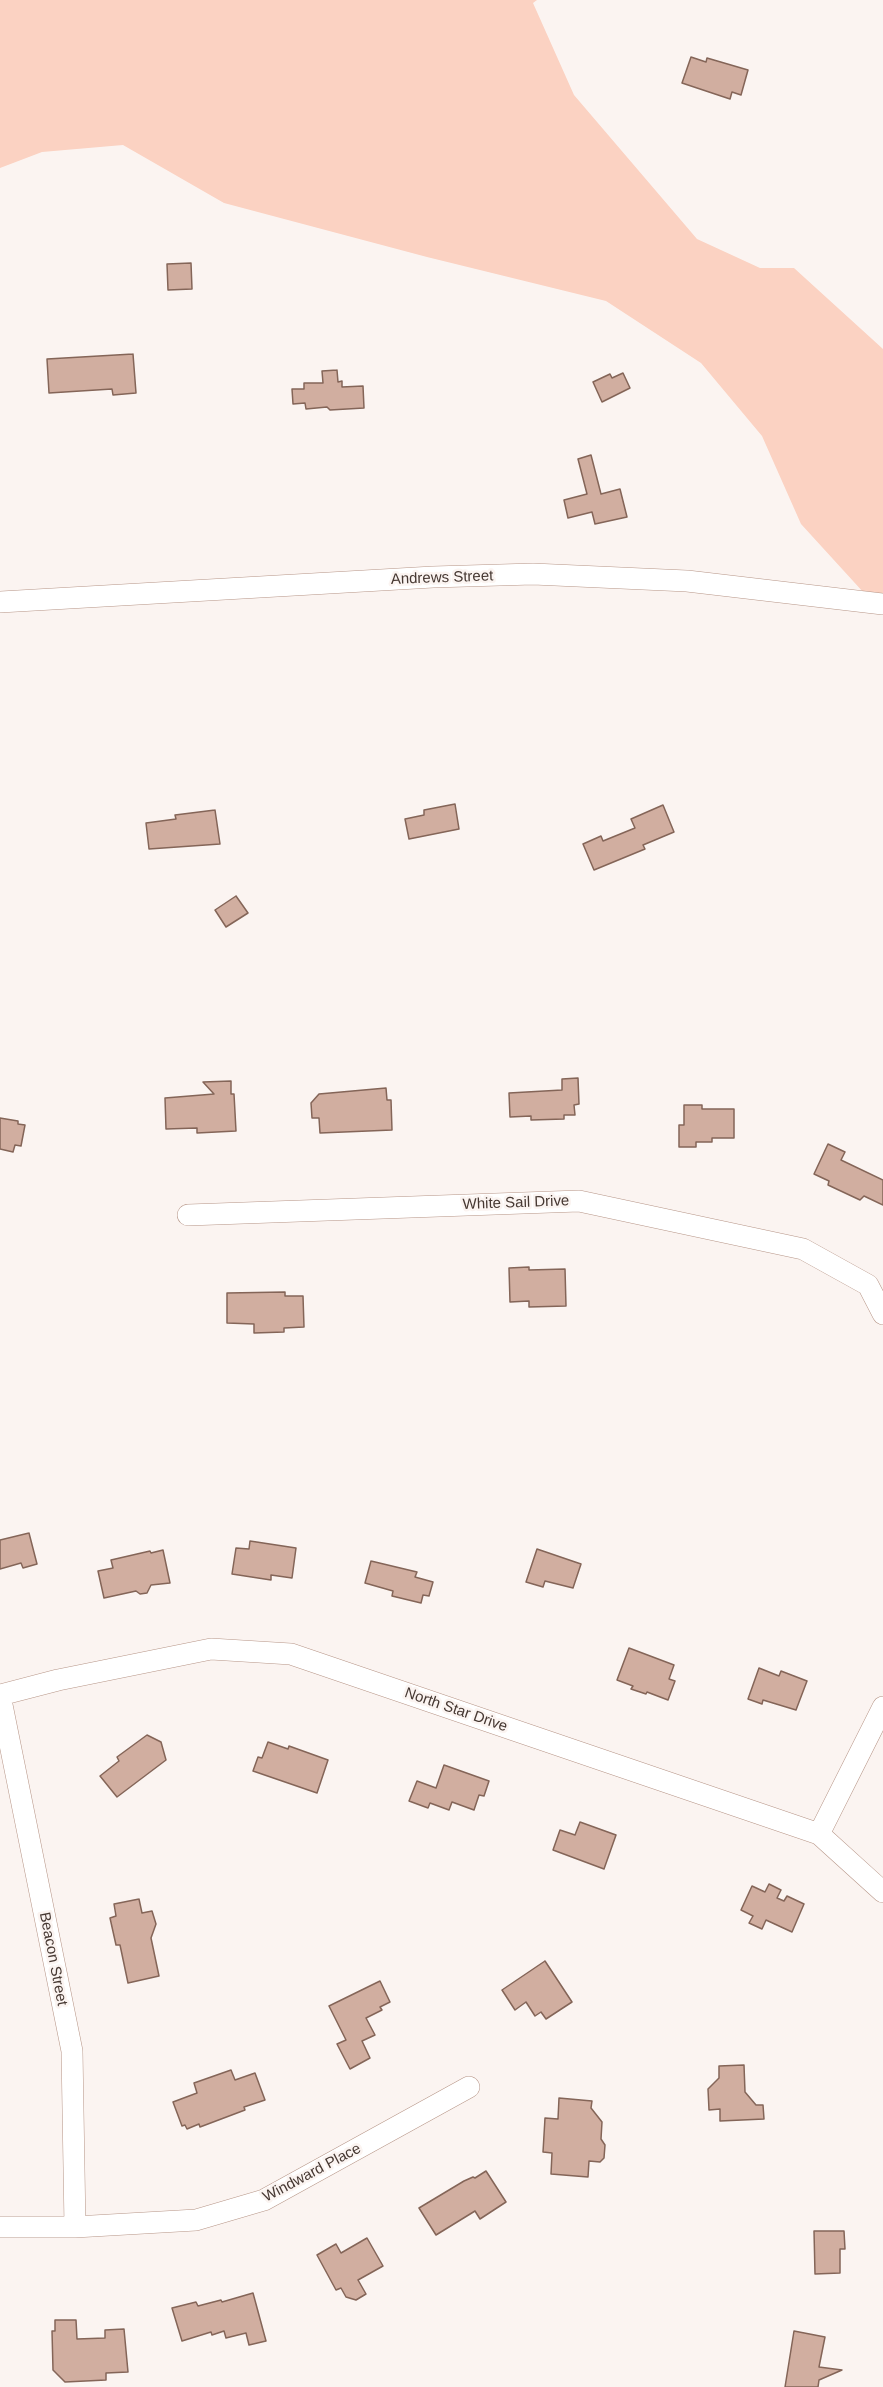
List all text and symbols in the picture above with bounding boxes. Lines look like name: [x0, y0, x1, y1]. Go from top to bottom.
street label: Andrews Street: [390, 567, 494, 589]
street label: White Sail Drive: [462, 1192, 570, 1214]
street label: North Star Drive: [402, 1684, 510, 1736]
street label: Beacon Street: [35, 1911, 71, 2007]
street label: Windward Place: [260, 2140, 364, 2206]

